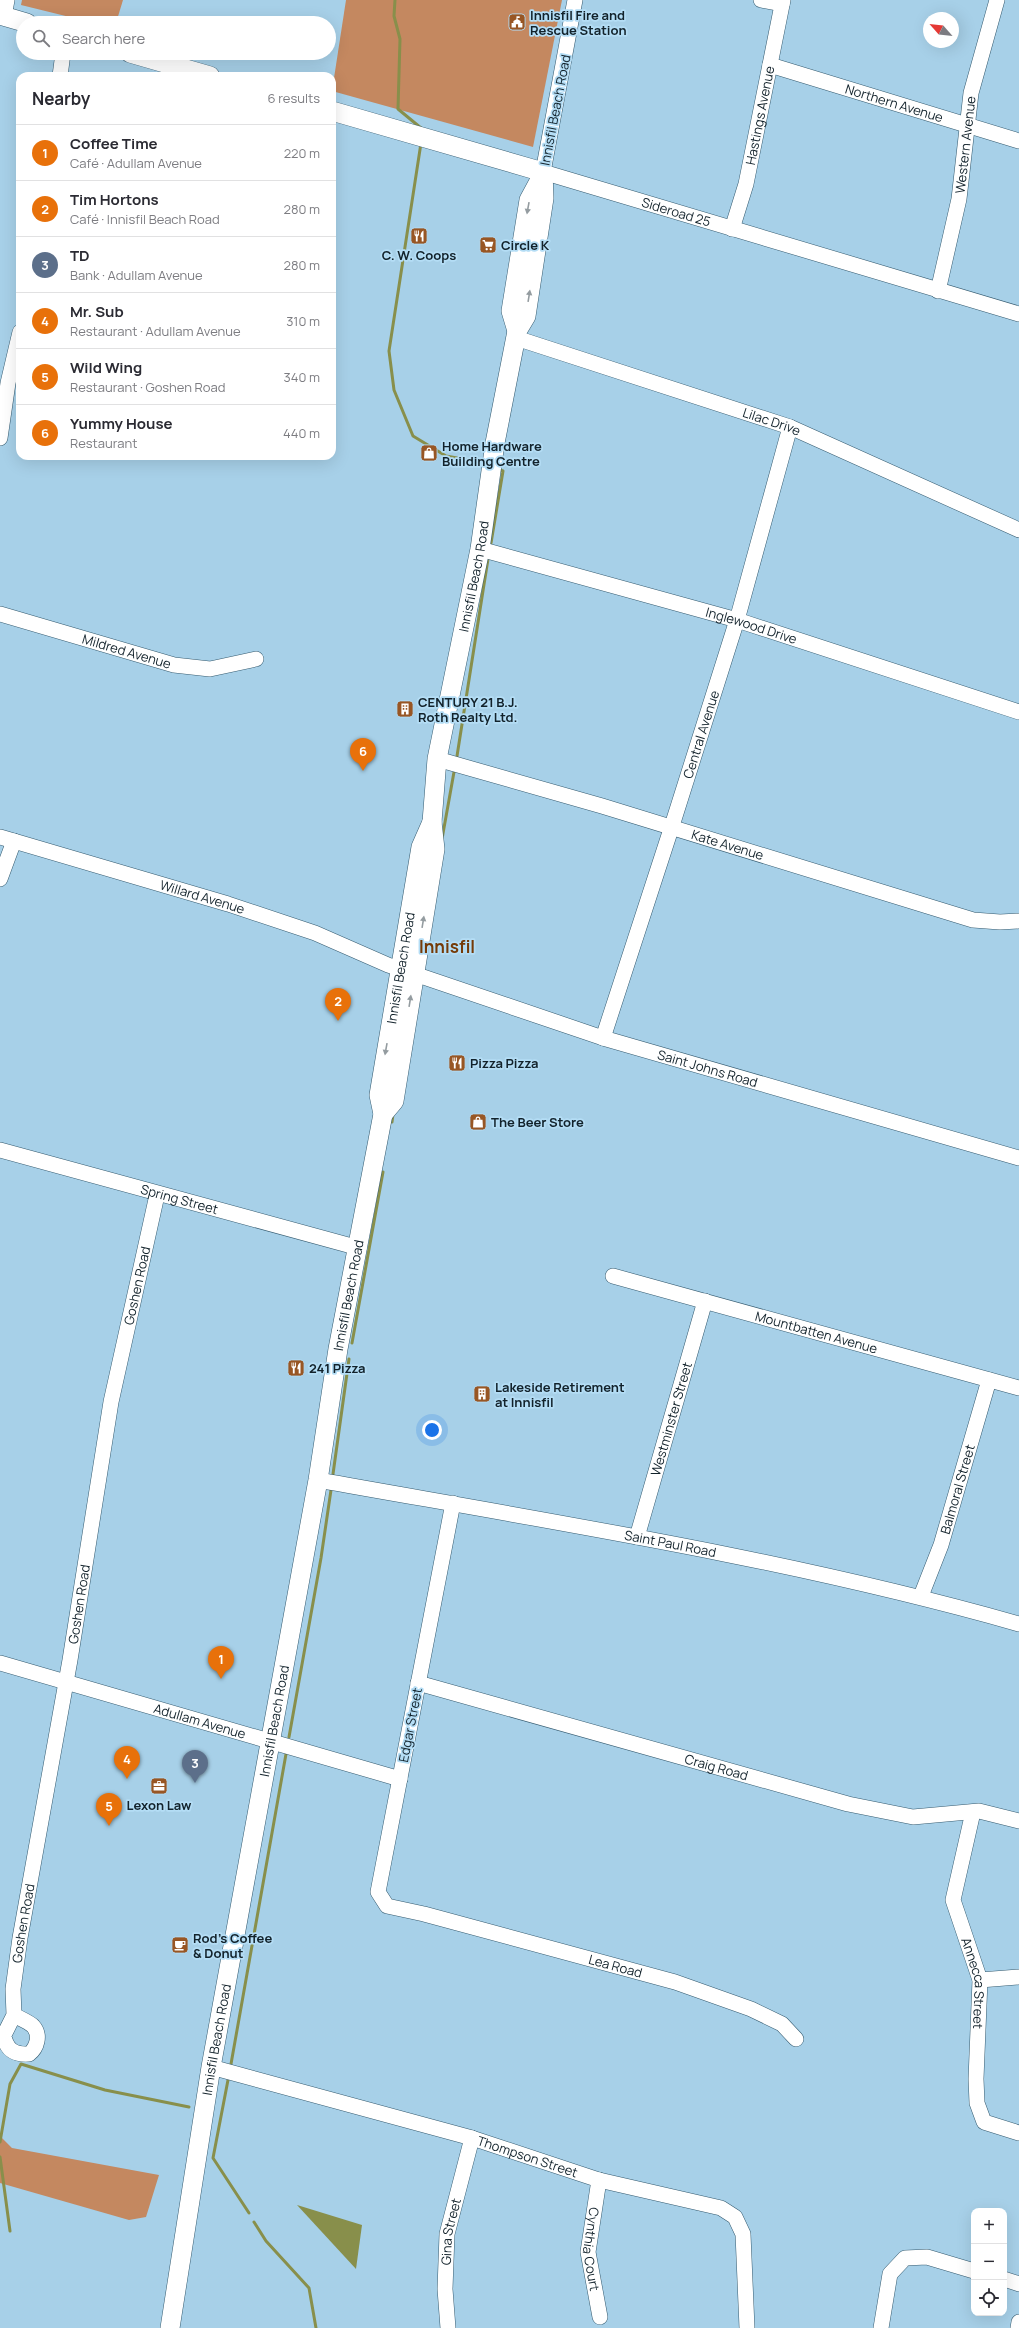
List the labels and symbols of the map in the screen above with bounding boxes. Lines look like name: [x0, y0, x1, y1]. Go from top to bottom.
place label: Innisfil Fire and Rescue Station: [530, 6, 627, 39]
public building icon: Innisfil Fire and Rescue Station: [507, 12, 527, 32]
north arrow: [923, 12, 959, 48]
street label: Innisfil Beach Road: [535, 53, 575, 167]
street label: Hastings Avenue: [741, 64, 779, 167]
street label: Northern Avenue: [843, 80, 946, 126]
street label: Western Avenue: [951, 95, 980, 194]
street label: Sideroad 25: [640, 193, 713, 231]
one-way arrow: [525, 202, 531, 214]
restaurant icon: C. W. Coops: [409, 226, 429, 246]
supermarket icon: Circle K: [478, 235, 498, 255]
place label: Circle K: [501, 236, 550, 254]
place label: C. W. Coops: [382, 246, 456, 264]
one-way arrow: [526, 290, 532, 302]
street label: Lilac Drive: [740, 403, 804, 440]
place label: Home Hardware Building Centre: [442, 437, 542, 470]
shop icon: Home Hardware Building Centre: [419, 443, 439, 463]
street label: Innisfil Beach Road: [454, 520, 493, 634]
street label: Inglewood Drive: [704, 603, 800, 648]
street label: Mildred Avenue: [80, 630, 174, 673]
street label: Central Avenue: [679, 688, 723, 781]
place label: CENTURY 21 B.J. Roth Realty Ltd.: [418, 693, 518, 726]
building icon: CENTURY 21 B.J. Roth Realty Ltd.: [395, 699, 415, 719]
pin: 6: [350, 738, 376, 771]
street label: Kate Avenue: [689, 825, 766, 864]
street label: Willard Avenue: [158, 875, 248, 918]
street label: Innisfil Beach Road: [382, 911, 419, 1025]
one-way arrow: [420, 916, 426, 928]
district label: Innisfil: [419, 935, 475, 958]
pin: 2: [325, 988, 351, 1021]
one-way arrow: [407, 995, 413, 1007]
one-way arrow: [383, 1043, 389, 1055]
street label: Saint Johns Road: [655, 1045, 760, 1091]
restaurant icon: Pizza Pizza: [447, 1053, 467, 1073]
place label: Pizza Pizza: [470, 1054, 538, 1072]
shop icon: The Beer Store: [468, 1112, 488, 1132]
place label: The Beer Store: [491, 1113, 584, 1131]
street label: Spring Street: [139, 1180, 220, 1218]
street label: Innisfil Beach Road: [329, 1238, 368, 1352]
street label: Goshen Road: [119, 1245, 154, 1327]
street label: Mountbatten Avenue: [753, 1307, 880, 1358]
restaurant icon: 241 Pizza: [286, 1358, 306, 1378]
place label: 241 Pizza: [309, 1359, 366, 1377]
street label: Westminster Street: [646, 1360, 696, 1478]
place label: Lakeside Retirement at Innisfil: [495, 1378, 625, 1411]
building icon: Lakeside Retirement at Innisfil: [472, 1384, 492, 1404]
your location: [422, 1420, 442, 1440]
street label: Balmoral Street: [936, 1442, 979, 1536]
street label: Saint Paul Road: [623, 1526, 718, 1561]
street label: Goshen Road: [64, 1563, 94, 1645]
pin: 1: [208, 1646, 234, 1679]
street label: Innisfil Beach Road: [255, 1664, 293, 1778]
street label: Edgar Street: [394, 1686, 426, 1764]
street label: Adullam Avenue: [152, 1699, 248, 1743]
pin: 4: [114, 1746, 140, 1779]
street label: Craig Road: [683, 1749, 750, 1784]
pin: 3: [182, 1750, 208, 1783]
office icon: Lexon Law: [149, 1776, 169, 1796]
pin: 5: [96, 1793, 122, 1826]
place label: Lexon Law: [127, 1796, 192, 1814]
street label: Goshen Road: [8, 1882, 39, 1964]
place label: Rod's Coffee & Donut: [193, 1929, 272, 1962]
cafe icon: Rod's Coffee & Donut: [170, 1935, 190, 1955]
street label: Annecca Street: [957, 1935, 989, 2029]
street label: Lea Road: [587, 1950, 644, 1982]
street label: Innisfil Beach Road: [198, 1982, 235, 2097]
street label: Thompson Street: [475, 2131, 580, 2181]
street label: Gina Street: [437, 2196, 465, 2265]
street label: Cynthia Court: [579, 2206, 604, 2292]

